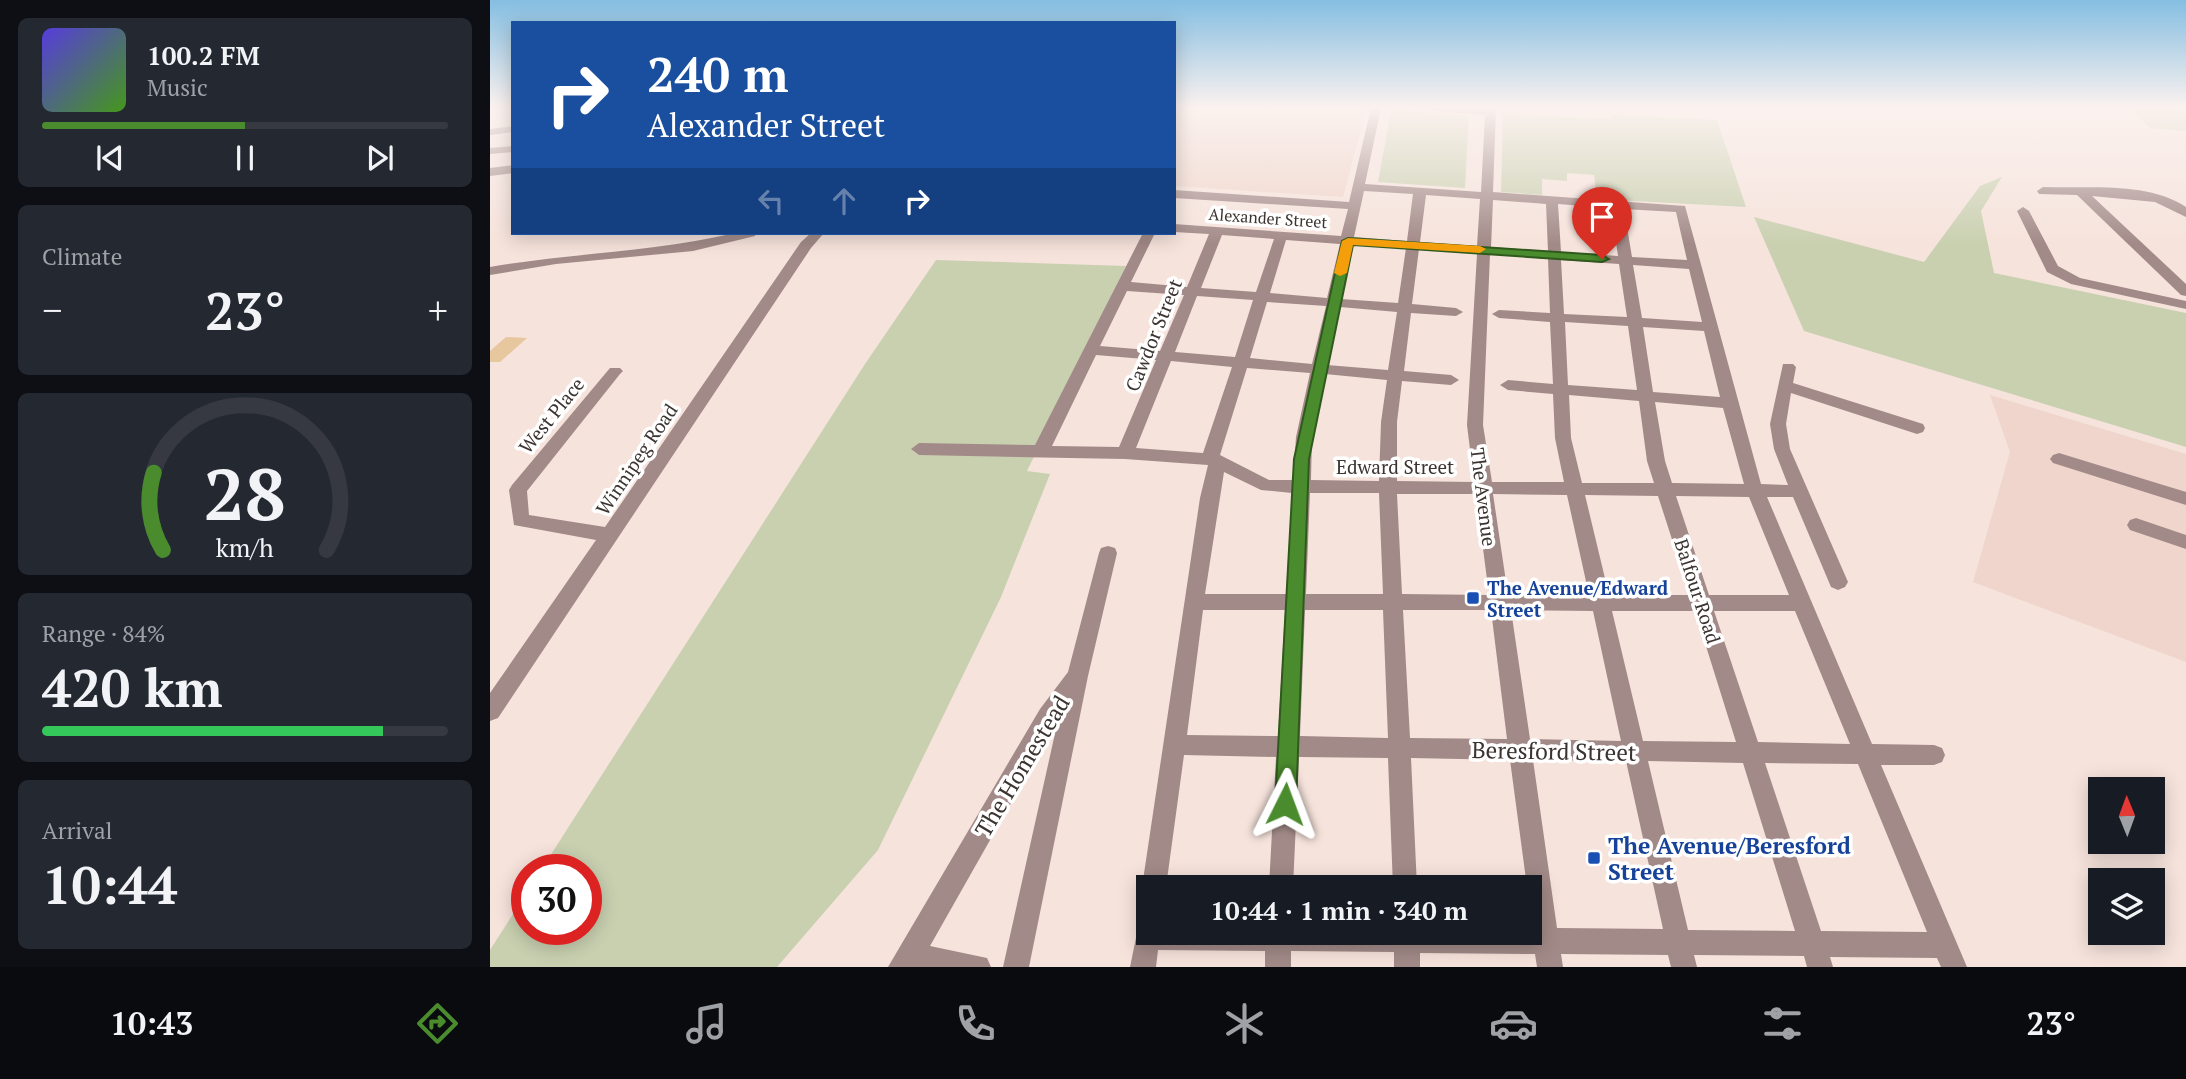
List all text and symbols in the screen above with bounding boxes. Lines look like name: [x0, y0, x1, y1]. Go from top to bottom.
text: 100.2 FM: [147, 38, 260, 72]
text: 240 m: [647, 41, 789, 106]
icon: right: [532, 49, 623, 140]
text: Music: [147, 72, 208, 103]
text: Alexander Street: [647, 104, 885, 146]
icon: previous: [91, 139, 129, 177]
icon: pause: [226, 139, 264, 177]
icon: next: [361, 139, 399, 177]
icon: left: [752, 182, 790, 220]
icon: ahead: [825, 182, 863, 220]
icon: right: [898, 182, 936, 220]
pin: [1572, 187, 1632, 259]
icon: arrive: [1583, 198, 1621, 236]
street label: Alexander Street: [1208, 203, 1328, 233]
text: Climate: [42, 241, 122, 272]
street label: Cawdor Street: [1119, 275, 1187, 395]
text: 23°: [205, 276, 285, 345]
text: −: [42, 285, 62, 335]
text: +: [428, 285, 448, 335]
street label: West Place: [513, 372, 589, 458]
street label: Winnipeg Road: [590, 398, 683, 519]
text: 28: [204, 444, 286, 541]
street label: The Avenue: [1466, 446, 1502, 548]
street label: Edward Street: [1336, 454, 1454, 479]
text: km/h: [216, 530, 274, 563]
street label: Balfour Road: [1669, 535, 1727, 647]
place label: The Avenue/Edward Street: [1487, 575, 1669, 622]
marker: The Avenue/Edward Street: [1465, 590, 1481, 606]
text: Range · 84%: [42, 618, 165, 649]
text: 420 km: [42, 653, 223, 722]
street label: The Homestead: [967, 689, 1077, 843]
street label: Beresford Street: [1471, 734, 1637, 768]
position arrow: [1248, 767, 1322, 841]
north arrow: [2088, 777, 2165, 854]
map controls: [2088, 777, 2165, 945]
text: Arrival: [42, 815, 113, 846]
place label: The Avenue/Beresford Street: [1608, 830, 1851, 887]
text: 10:44: [42, 850, 177, 919]
marker: The Avenue/Beresford Street: [1586, 850, 1602, 866]
speed limit sign: 30: [511, 854, 602, 945]
button: layers: [2088, 868, 2165, 945]
text: 10:44 · 1 min · 340 m: [1210, 893, 1468, 927]
icon: directions: [413, 999, 462, 1048]
icon: music: [682, 999, 731, 1048]
icon: phone: [951, 999, 1000, 1048]
icon: climate: [1220, 999, 1269, 1048]
icon: car: [1489, 999, 1538, 1048]
icon: filters: [1758, 999, 1807, 1048]
text: 10:43: [110, 1002, 193, 1044]
text: 23°: [2027, 1002, 2076, 1044]

